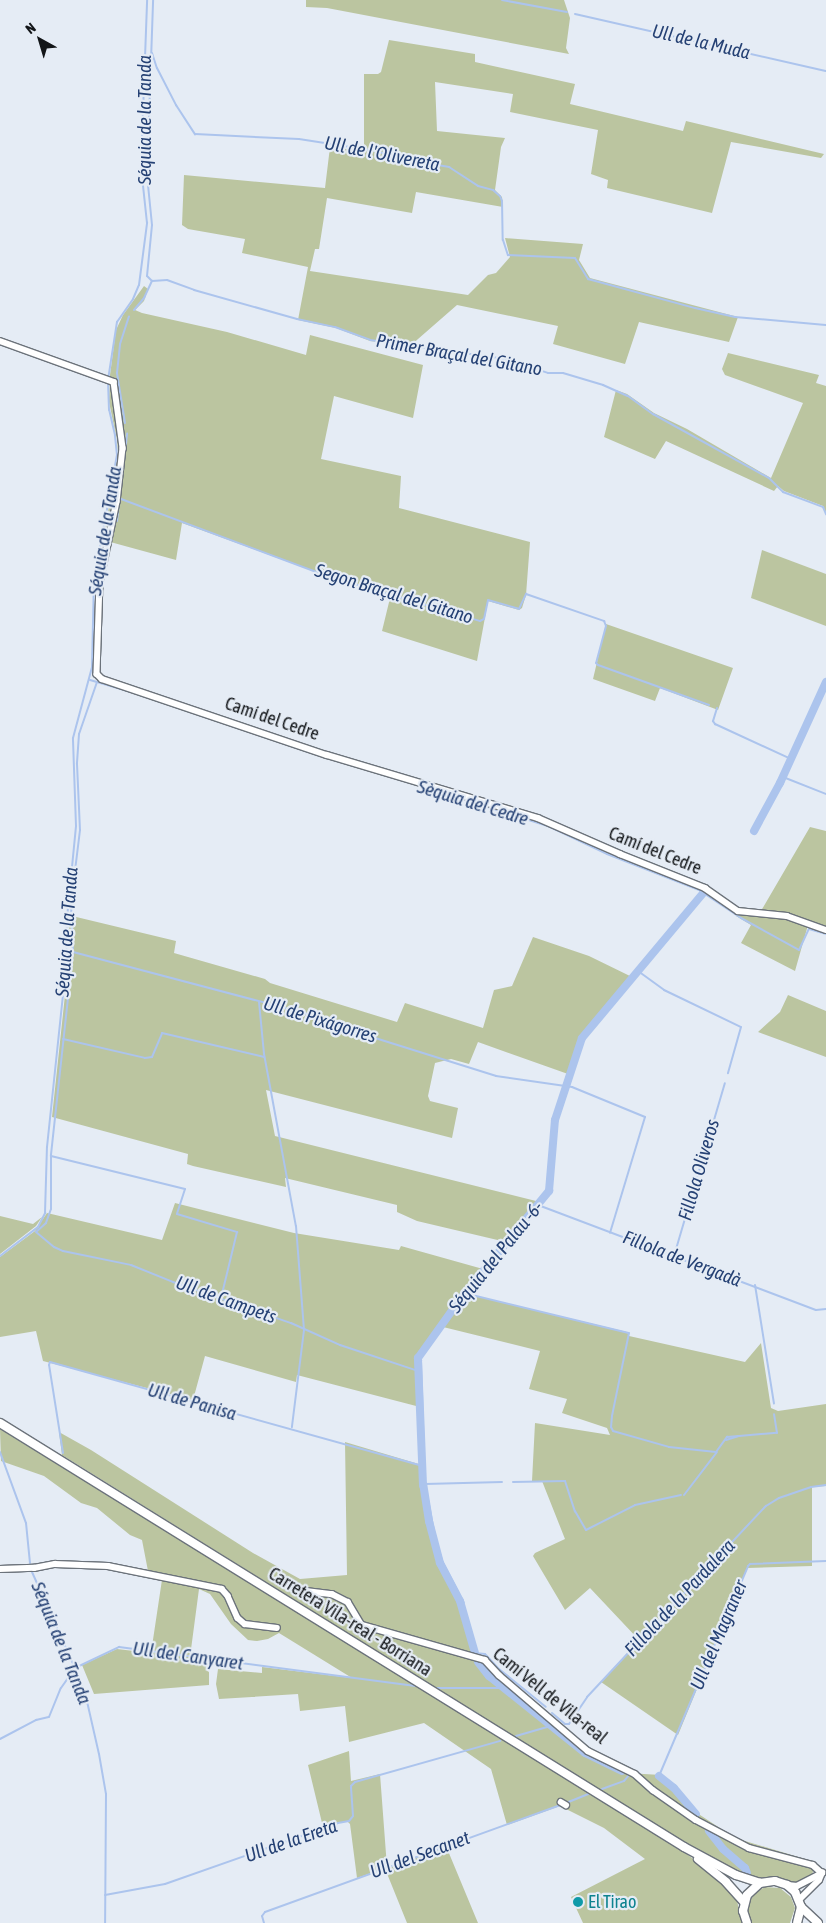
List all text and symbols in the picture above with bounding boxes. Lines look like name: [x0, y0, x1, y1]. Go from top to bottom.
north arrow: [15, 15, 65, 65]
text: N: [22, 20, 39, 37]
water label: Ull de la Muda: [650, 20, 752, 64]
water label: Séquia de la Tanda: [134, 55, 156, 185]
water label: Ull de l'Olivereta: [322, 132, 442, 176]
water label: Primer Braçal del Gitano: [374, 329, 544, 381]
water label: Séquia de la Tanda: [84, 465, 126, 597]
water label: Segon Braçal del Gitano: [312, 559, 476, 629]
street label: Camí del Cedre: [222, 693, 322, 745]
water label: Sèquia del Cedre: [415, 775, 531, 831]
street label: Camí del Cedre: [605, 823, 705, 879]
water label: Séquia de la Tanda: [51, 866, 83, 998]
water label: Ull de Pixágorres: [261, 992, 379, 1048]
water label: Fillola Oliveros: [674, 1117, 724, 1223]
water label: Séquia del Palau -6-: [444, 1196, 548, 1318]
water label: Fillola de Vergadà: [620, 1226, 744, 1292]
water label: Ull de Campets: [173, 1271, 279, 1329]
water label: Ull de Panisa: [145, 1378, 239, 1426]
water label: Fillola de la Pardalera: [620, 1535, 740, 1661]
street label: Carretera Vila-real - Borriana: [265, 1563, 435, 1681]
water label: Ull del Magraner: [686, 1577, 752, 1693]
water label: Séquia de la Tanda: [26, 1579, 96, 1707]
water label: Ull del Canyaret: [131, 1637, 245, 1675]
street label: Camí Vell de Vila-real: [488, 1643, 612, 1749]
water label: Ull de la Ereta: [242, 1815, 340, 1867]
water label: Ull del Secanet: [367, 1826, 473, 1884]
place label: El Tirao: [588, 1891, 636, 1913]
marker: El Tirao: [572, 1896, 584, 1908]

